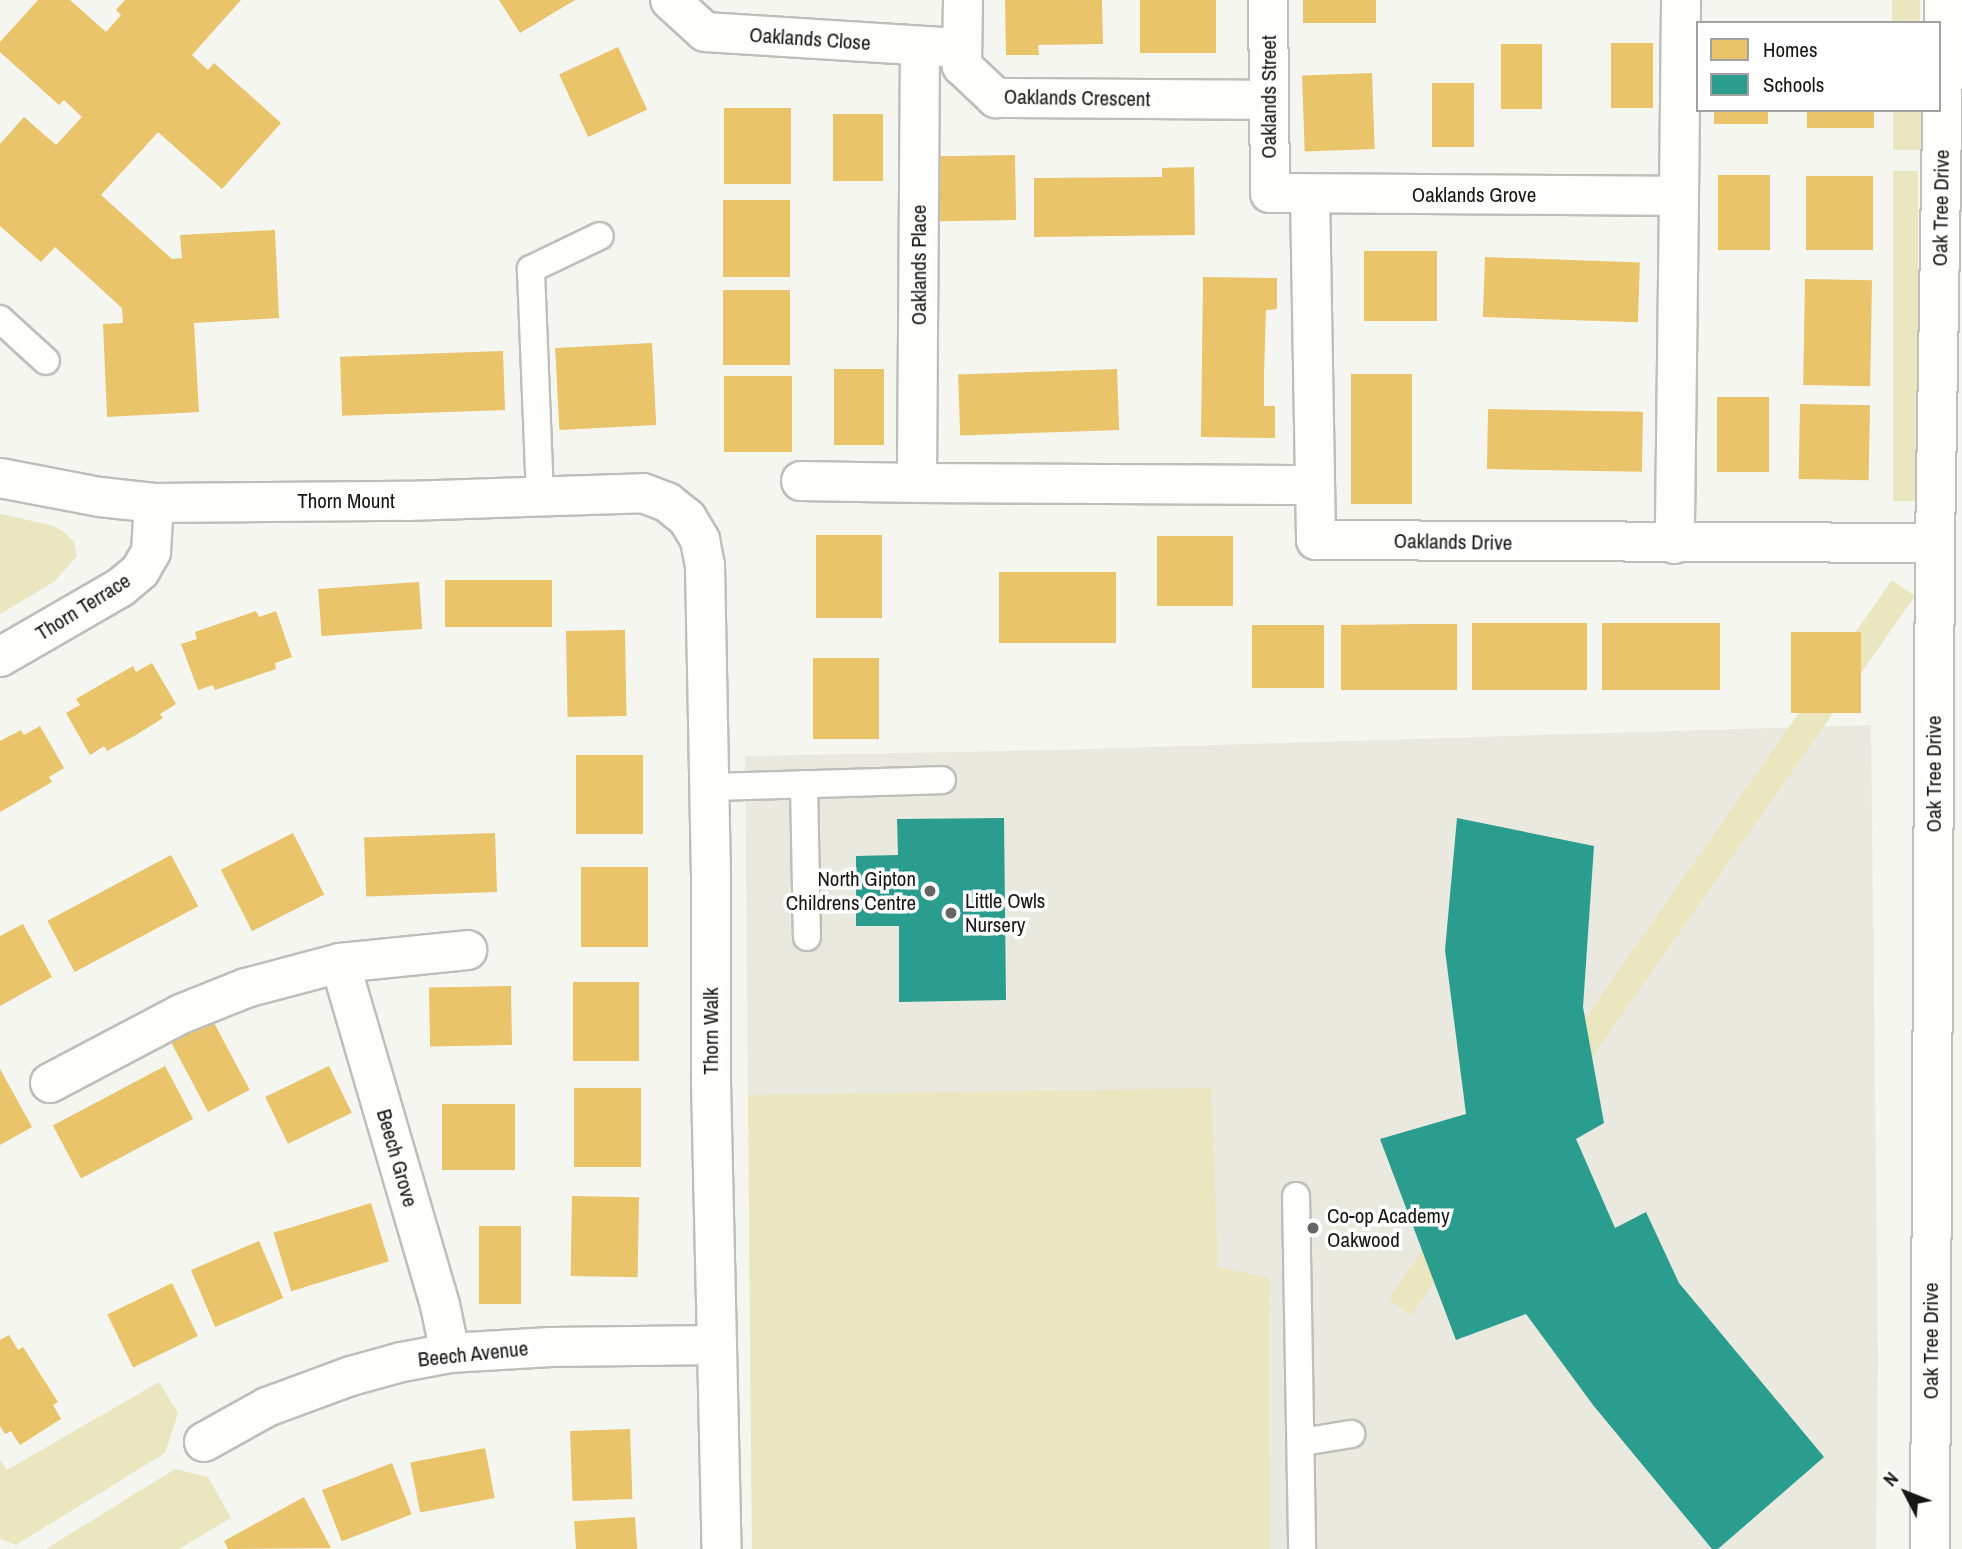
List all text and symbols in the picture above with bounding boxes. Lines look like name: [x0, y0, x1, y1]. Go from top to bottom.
legend: [1696, 21, 1941, 112]
street label: Oaklands Close: [748, 22, 872, 56]
street label: Oaklands Street: [1256, 35, 1282, 159]
text: Homes: [1763, 35, 1818, 64]
text: Schools: [1763, 70, 1824, 99]
street label: Oaklands Crescent: [1004, 84, 1150, 112]
street label: Oak Tree Drive: [1927, 149, 1955, 267]
street label: Oaklands Grove: [1412, 182, 1536, 208]
street label: Oaklands Place: [906, 205, 932, 325]
street label: Thorn Mount: [297, 488, 395, 514]
street label: Oaklands Drive: [1393, 528, 1513, 556]
street label: Thorn Terrace: [31, 568, 135, 646]
street label: Oak Tree Drive: [1921, 715, 1947, 833]
place label: North Gipton Childrens Centre: [786, 866, 916, 916]
marker: North Gipton Childrens Centre: [922, 883, 938, 899]
place label: Little Owls Nursery: [965, 888, 1045, 938]
marker: Little Owls Nursery: [943, 905, 959, 921]
street label: Thorn Walk: [698, 987, 724, 1075]
street label: Beech Grove: [371, 1106, 423, 1210]
place label: Co-op Academy Oakwood: [1327, 1203, 1450, 1253]
marker: Co-op Academy Oakwood: [1305, 1220, 1321, 1236]
street label: Oak Tree Drive: [1918, 1282, 1944, 1400]
street label: Beech Avenue: [416, 1336, 530, 1372]
north arrow: [1871, 1458, 1941, 1528]
text: N: [1877, 1466, 1904, 1492]

